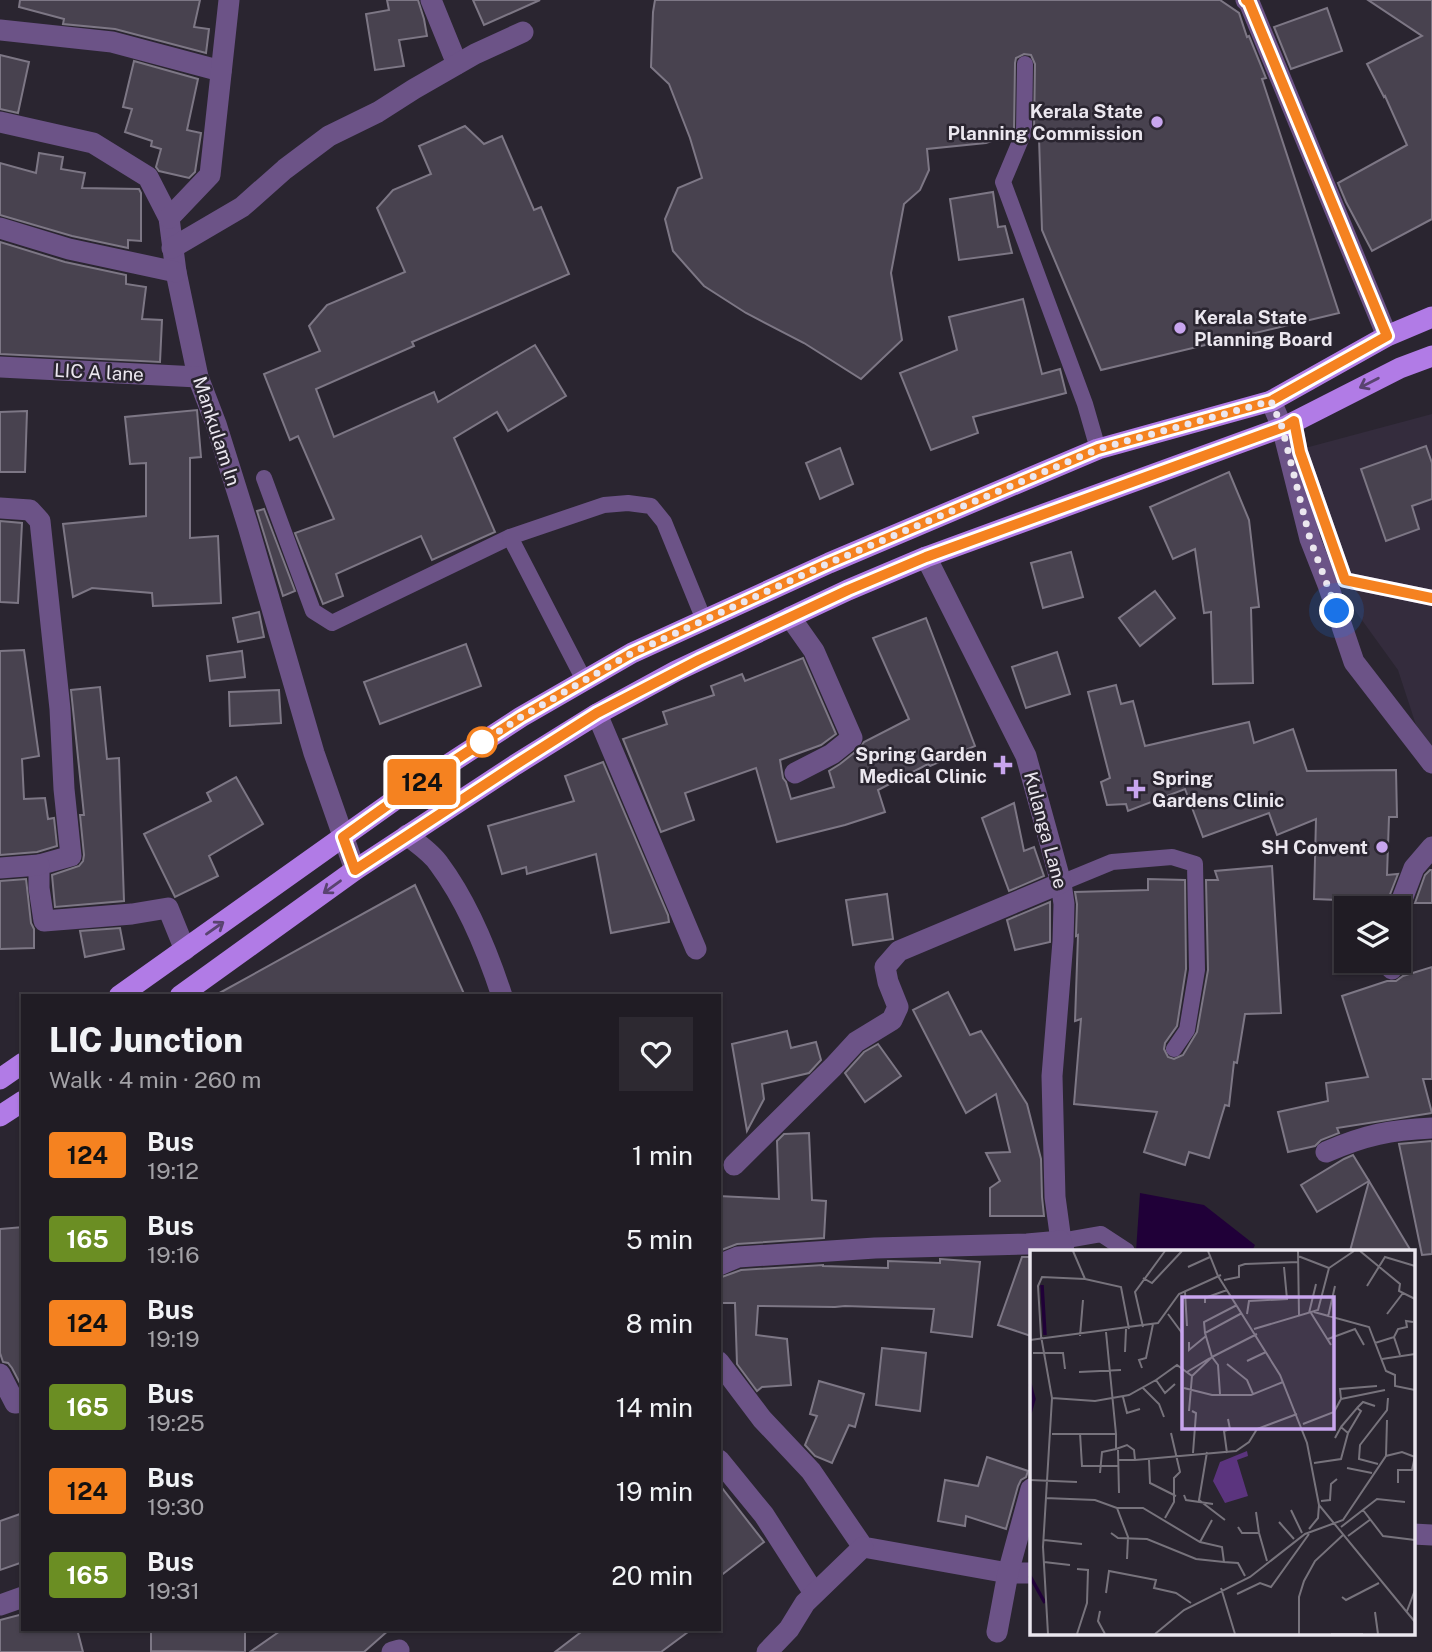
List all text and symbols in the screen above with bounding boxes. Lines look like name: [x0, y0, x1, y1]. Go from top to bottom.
place label: Kerala State Planning Commission: [948, 100, 1143, 144]
marker: Kerala State Planning Commission: [1149, 114, 1165, 130]
place label: Kerala State Planning Board: [1194, 306, 1333, 350]
marker: Kerala State Planning Board: [1172, 320, 1188, 336]
street label: LIC A lane: [53, 359, 145, 385]
street label: Mankulam ln: [189, 374, 245, 488]
one-way arrow: [1360, 376, 1380, 390]
your location: [1319, 593, 1354, 628]
unlabelled marker: [467, 727, 497, 757]
place label: Spring Garden Medical Clinic: [855, 743, 987, 787]
marker: Spring Garden Medical Clinic: [993, 755, 1013, 775]
line badge: 124: [382, 759, 462, 805]
place label: Spring Gardens Clinic: [1152, 767, 1285, 811]
text: 124: [401, 768, 443, 796]
street label: Kulanga Lane: [1020, 769, 1072, 891]
marker: Spring Gardens Clinic: [1126, 779, 1146, 799]
place label: SH Convent: [1261, 836, 1368, 858]
marker: SH Convent: [1374, 839, 1390, 855]
one-way arrow: [323, 879, 342, 894]
map controls: [1334, 896, 1411, 973]
button: layers: [1334, 896, 1411, 973]
one-way arrow: [205, 921, 224, 936]
button: heart: [619, 1017, 693, 1091]
text: LIC Junction: [49, 1021, 243, 1059]
text: Walk · 4 min · 260 m: [49, 1066, 262, 1093]
text: Bus: [147, 1126, 194, 1157]
text: 1 min: [632, 1140, 693, 1171]
text: 124: [67, 1141, 108, 1169]
text: 19:12: [147, 1157, 199, 1184]
text: Bus: [147, 1210, 194, 1241]
text: 5 min: [626, 1224, 693, 1255]
text: 165: [66, 1225, 109, 1253]
text: 19:16: [147, 1241, 200, 1268]
inset map: [1030, 1250, 1414, 1634]
text: Bus: [147, 1294, 194, 1325]
text: 8 min: [626, 1308, 693, 1339]
text: 124: [67, 1309, 108, 1337]
text: 19:19: [147, 1325, 200, 1352]
text: Bus: [147, 1378, 194, 1409]
text: 14 min: [616, 1392, 693, 1423]
text: 165: [66, 1393, 109, 1421]
text: 19:25: [147, 1409, 205, 1436]
text: Bus: [147, 1462, 194, 1493]
text: 19 min: [616, 1476, 693, 1507]
text: 124: [67, 1477, 108, 1505]
text: 19:30: [147, 1493, 204, 1520]
text: Bus: [147, 1546, 194, 1577]
text: 20 min: [611, 1560, 693, 1591]
text: 165: [66, 1561, 109, 1589]
text: 19:31: [147, 1577, 200, 1604]

